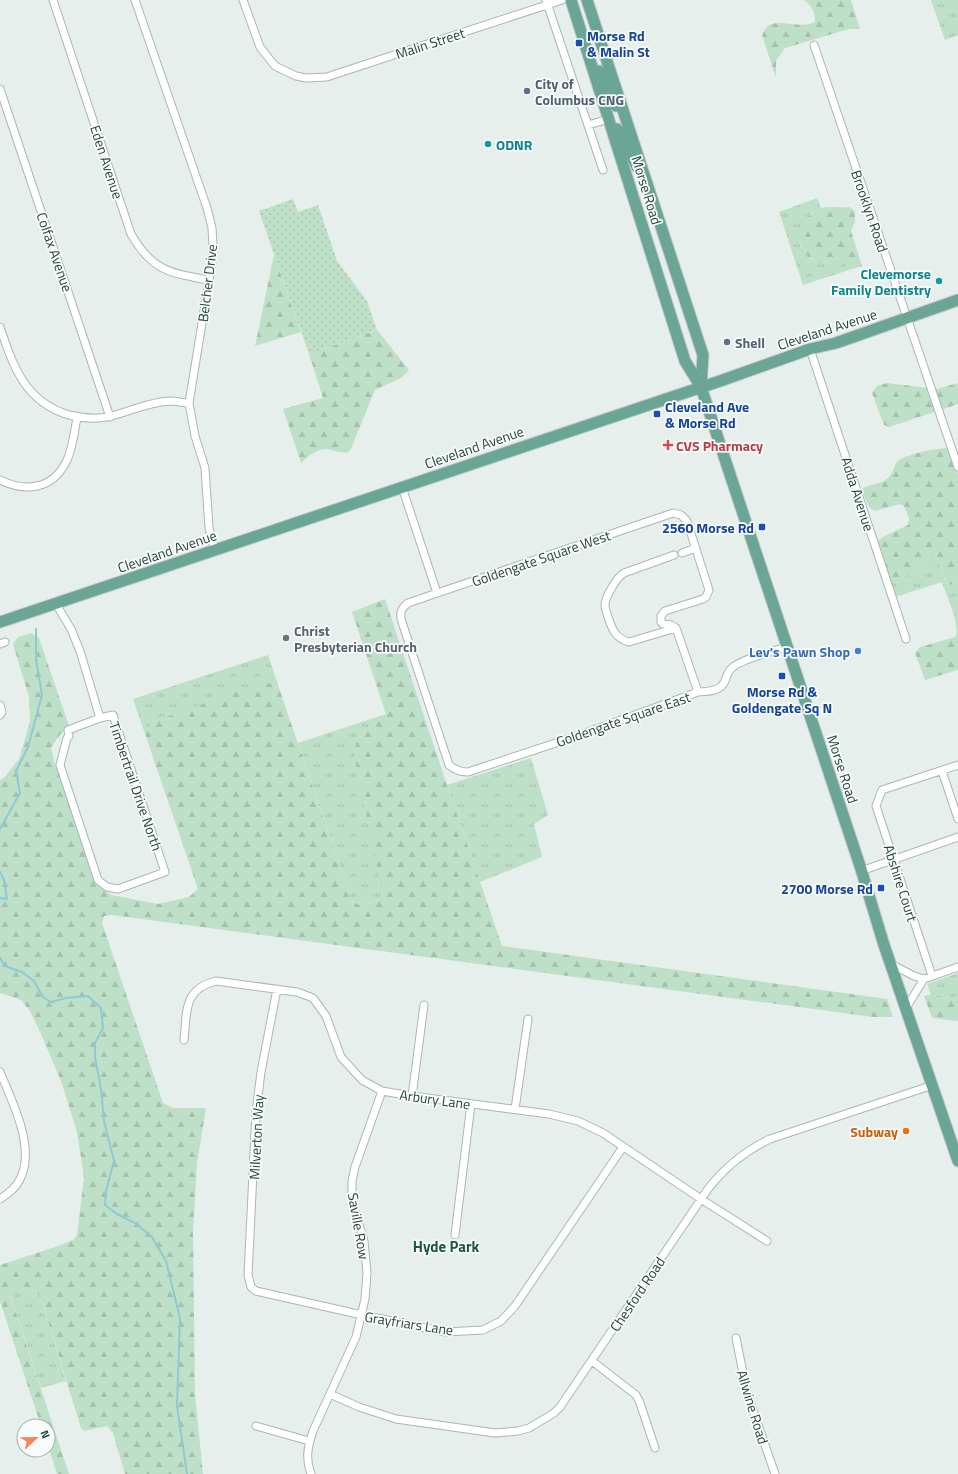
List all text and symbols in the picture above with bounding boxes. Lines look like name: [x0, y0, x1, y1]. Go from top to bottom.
street label: Malin Street: [393, 22, 467, 64]
place label: Morse Rd & Malin St: [587, 25, 650, 62]
marker: Morse Rd & Malin St: [574, 38, 584, 48]
place label: City of Columbus CNG: [535, 73, 624, 110]
marker: City of Columbus CNG: [522, 86, 532, 96]
street label: Eden Avenue: [85, 122, 129, 202]
place label: ODNR: [496, 134, 533, 155]
marker: ODNR: [483, 139, 493, 149]
street label: Morse Road: [627, 153, 667, 227]
street label: Brooklyn Road: [846, 167, 894, 255]
street label: Colfax Avenue: [32, 209, 78, 295]
street label: Belcher Drive: [192, 243, 222, 323]
place label: Clevemorse Family Dentistry: [831, 263, 931, 300]
marker: Clevemorse Family Dentistry: [934, 276, 944, 286]
street label: Cleveland Avenue: [775, 303, 879, 355]
place label: Shell: [735, 332, 765, 353]
marker: Shell: [722, 337, 732, 347]
place label: Cleveland Ave & Morse Rd: [665, 396, 749, 433]
marker: Cleveland Ave & Morse Rd: [652, 409, 662, 419]
street label: Cleveland Avenue: [422, 420, 526, 474]
place label: CVS Pharmacy: [676, 435, 763, 456]
marker: CVS Pharmacy: [663, 440, 673, 450]
street label: Adda Avenue: [836, 454, 880, 534]
place label: 2560 Morse Rd: [662, 517, 754, 538]
marker: 2560 Morse Rd: [757, 522, 767, 532]
street label: Cleveland Avenue: [115, 524, 219, 578]
street label: Goldengate Square West: [469, 524, 613, 592]
place label: Christ Presbyterian Church: [294, 620, 417, 657]
marker: Christ Presbyterian Church: [281, 633, 291, 643]
place label: Lev's Pawn Shop: [749, 641, 850, 662]
marker: Lev's Pawn Shop: [853, 646, 863, 656]
marker: Morse Rd & Goldengate Sq N: [777, 671, 787, 681]
place label: Morse Rd & Goldengate Sq N: [732, 681, 832, 718]
street label: Goldengate Square East: [553, 686, 693, 752]
street label: Timbertrail Drive North: [104, 719, 168, 853]
street label: Morse Road: [822, 732, 864, 806]
street label: Abshire Court: [879, 842, 923, 924]
place label: 2700 Morse Rd: [781, 878, 873, 899]
marker: 2700 Morse Rd: [876, 883, 886, 893]
street label: Arbury Lane: [398, 1084, 472, 1114]
street label: Milverton Way: [243, 1094, 269, 1180]
place label: Subway: [850, 1121, 898, 1142]
marker: Subway: [901, 1126, 911, 1136]
street label: Saville Row: [343, 1191, 375, 1261]
district label: Hyde Park: [413, 1235, 479, 1258]
street label: Chesford Road: [604, 1252, 670, 1336]
street label: Grayfriars Lane: [363, 1306, 455, 1340]
street label: Allwine Road: [732, 1367, 774, 1447]
north arrow: [16, 1418, 56, 1458]
text: N: [36, 1428, 54, 1441]

